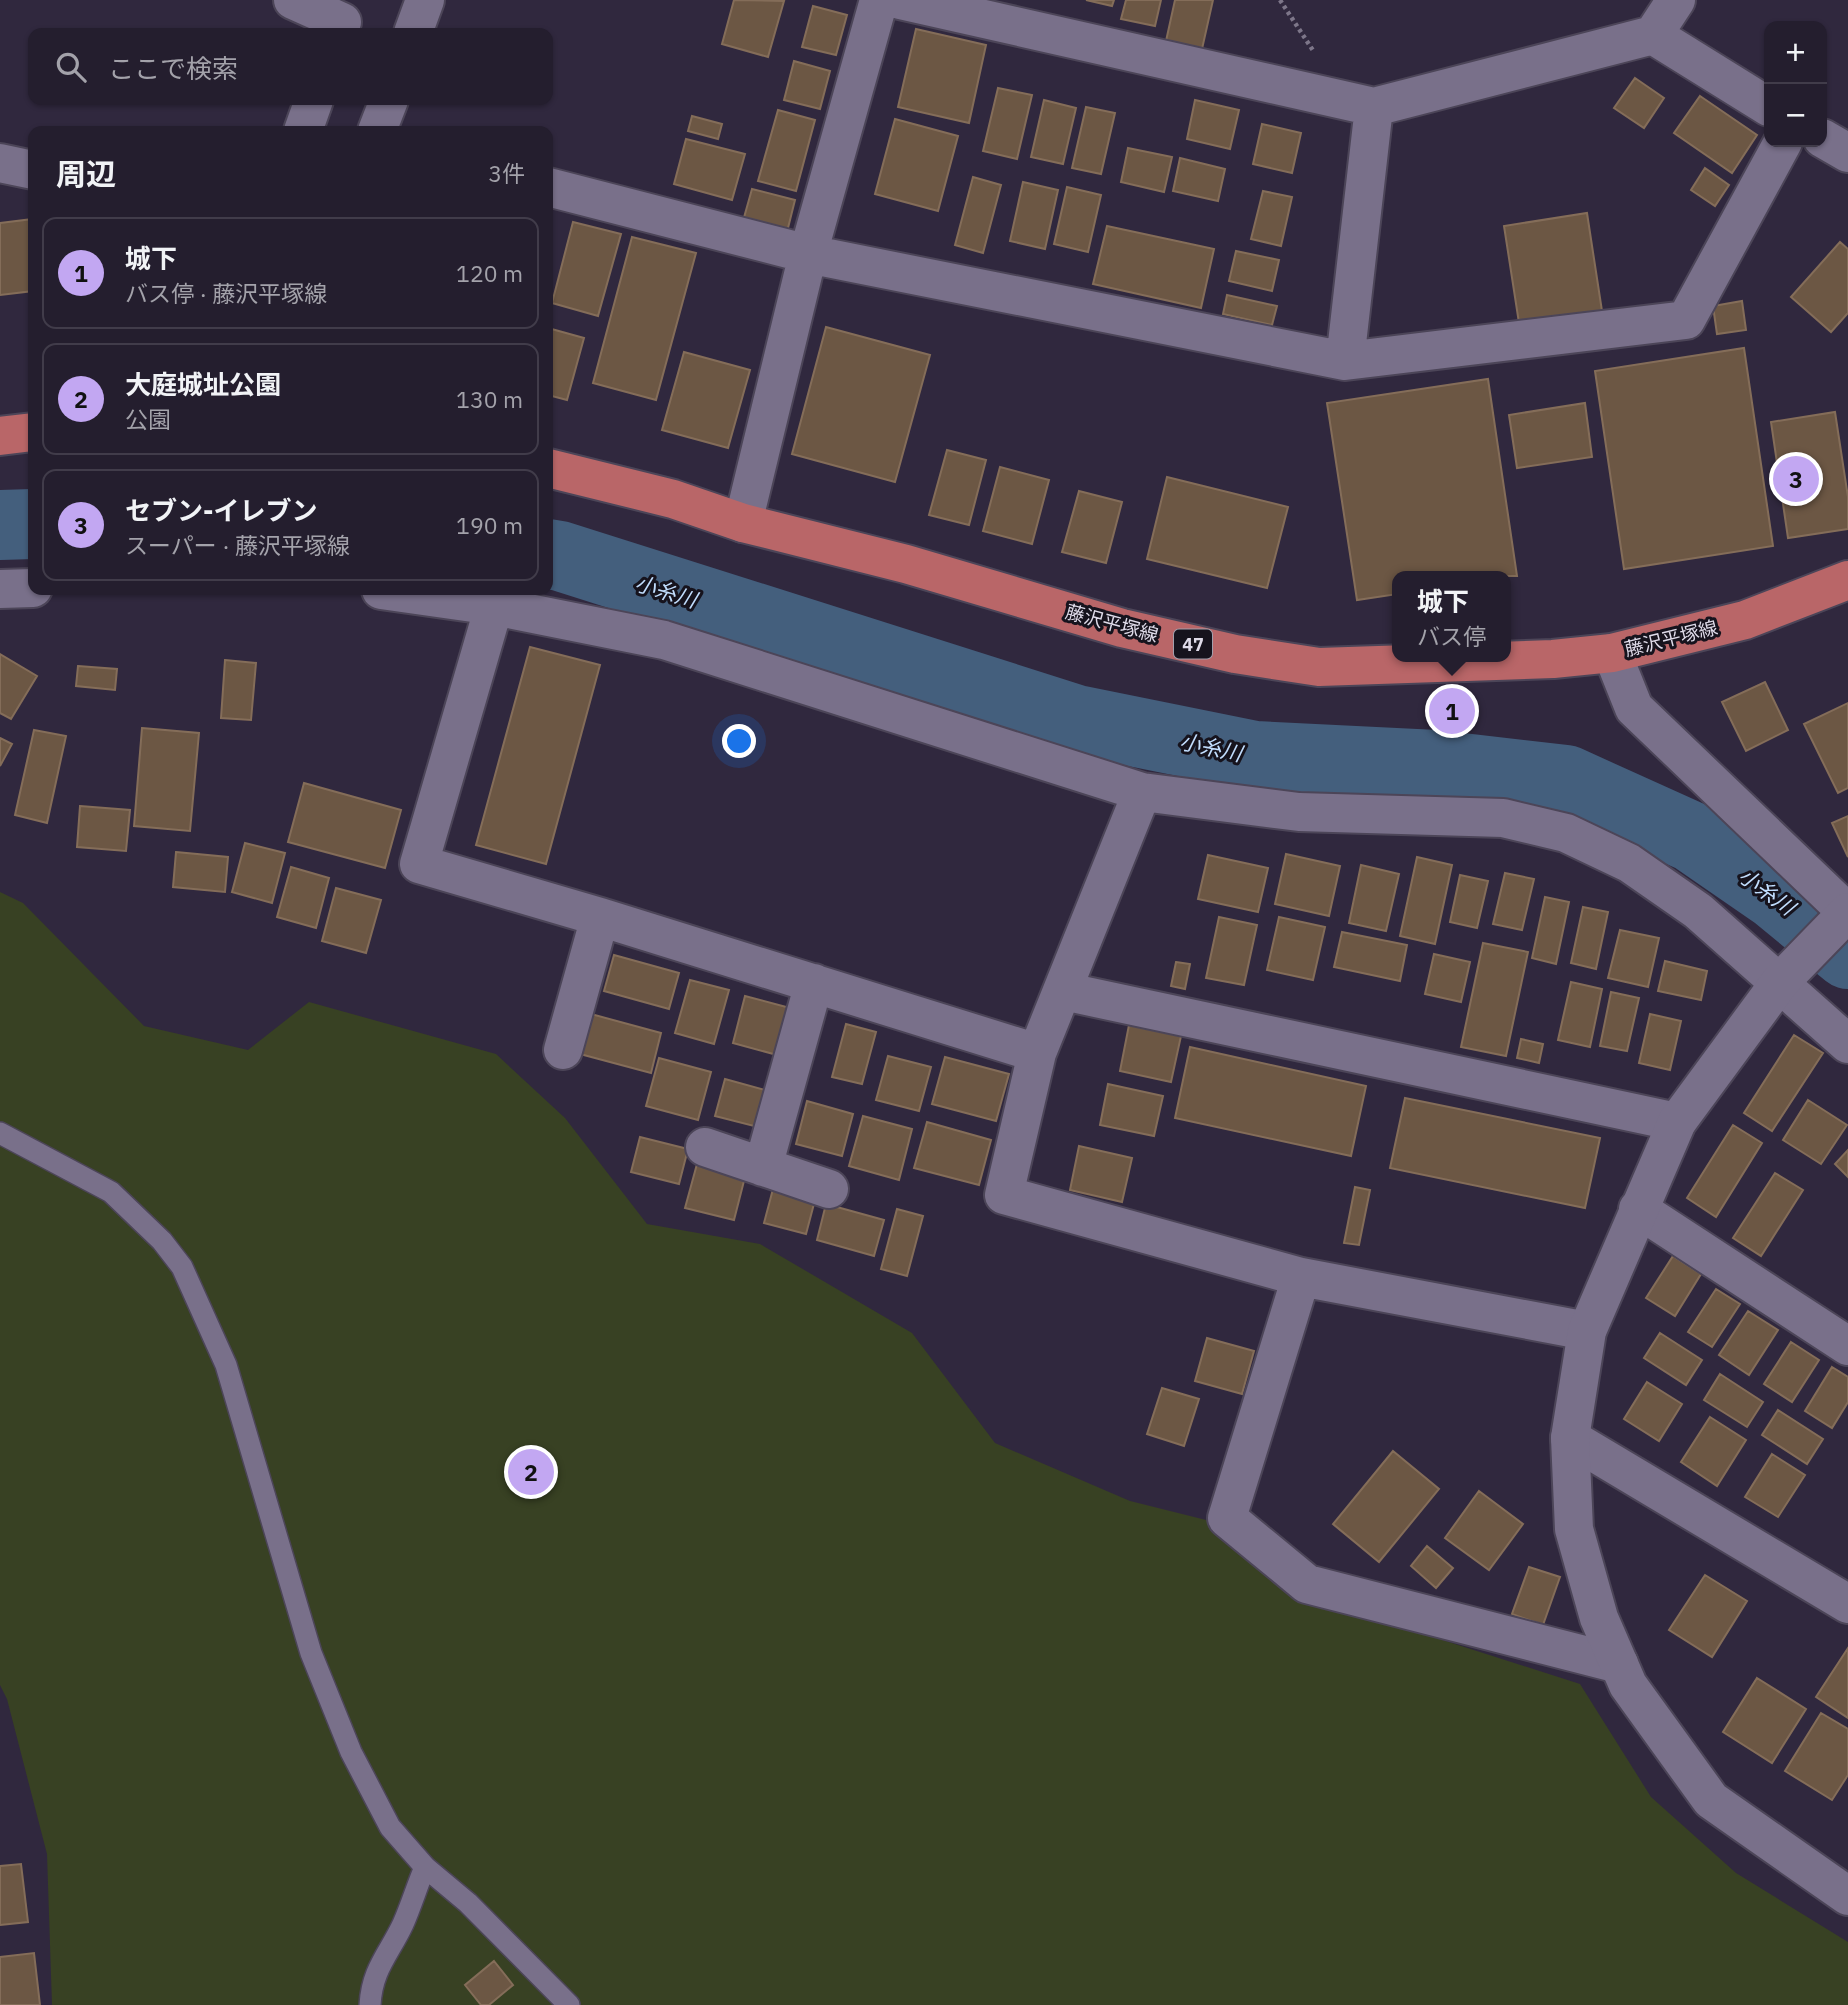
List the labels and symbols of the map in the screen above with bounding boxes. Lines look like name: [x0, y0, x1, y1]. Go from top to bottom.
pin: 3: [1773, 453, 1819, 505]
water label: 小糸川: [632, 568, 702, 614]
street label: 藤沢平塚線: [1063, 599, 1161, 647]
street label: 藤沢平塚線: [1622, 615, 1720, 661]
road number: 47: [1174, 630, 1212, 658]
pin: 1: [1429, 685, 1475, 737]
your location: [722, 724, 756, 758]
water label: 小糸川: [1177, 727, 1247, 768]
water label: 小糸川: [1733, 861, 1802, 922]
pin: 2: [508, 1446, 554, 1498]

